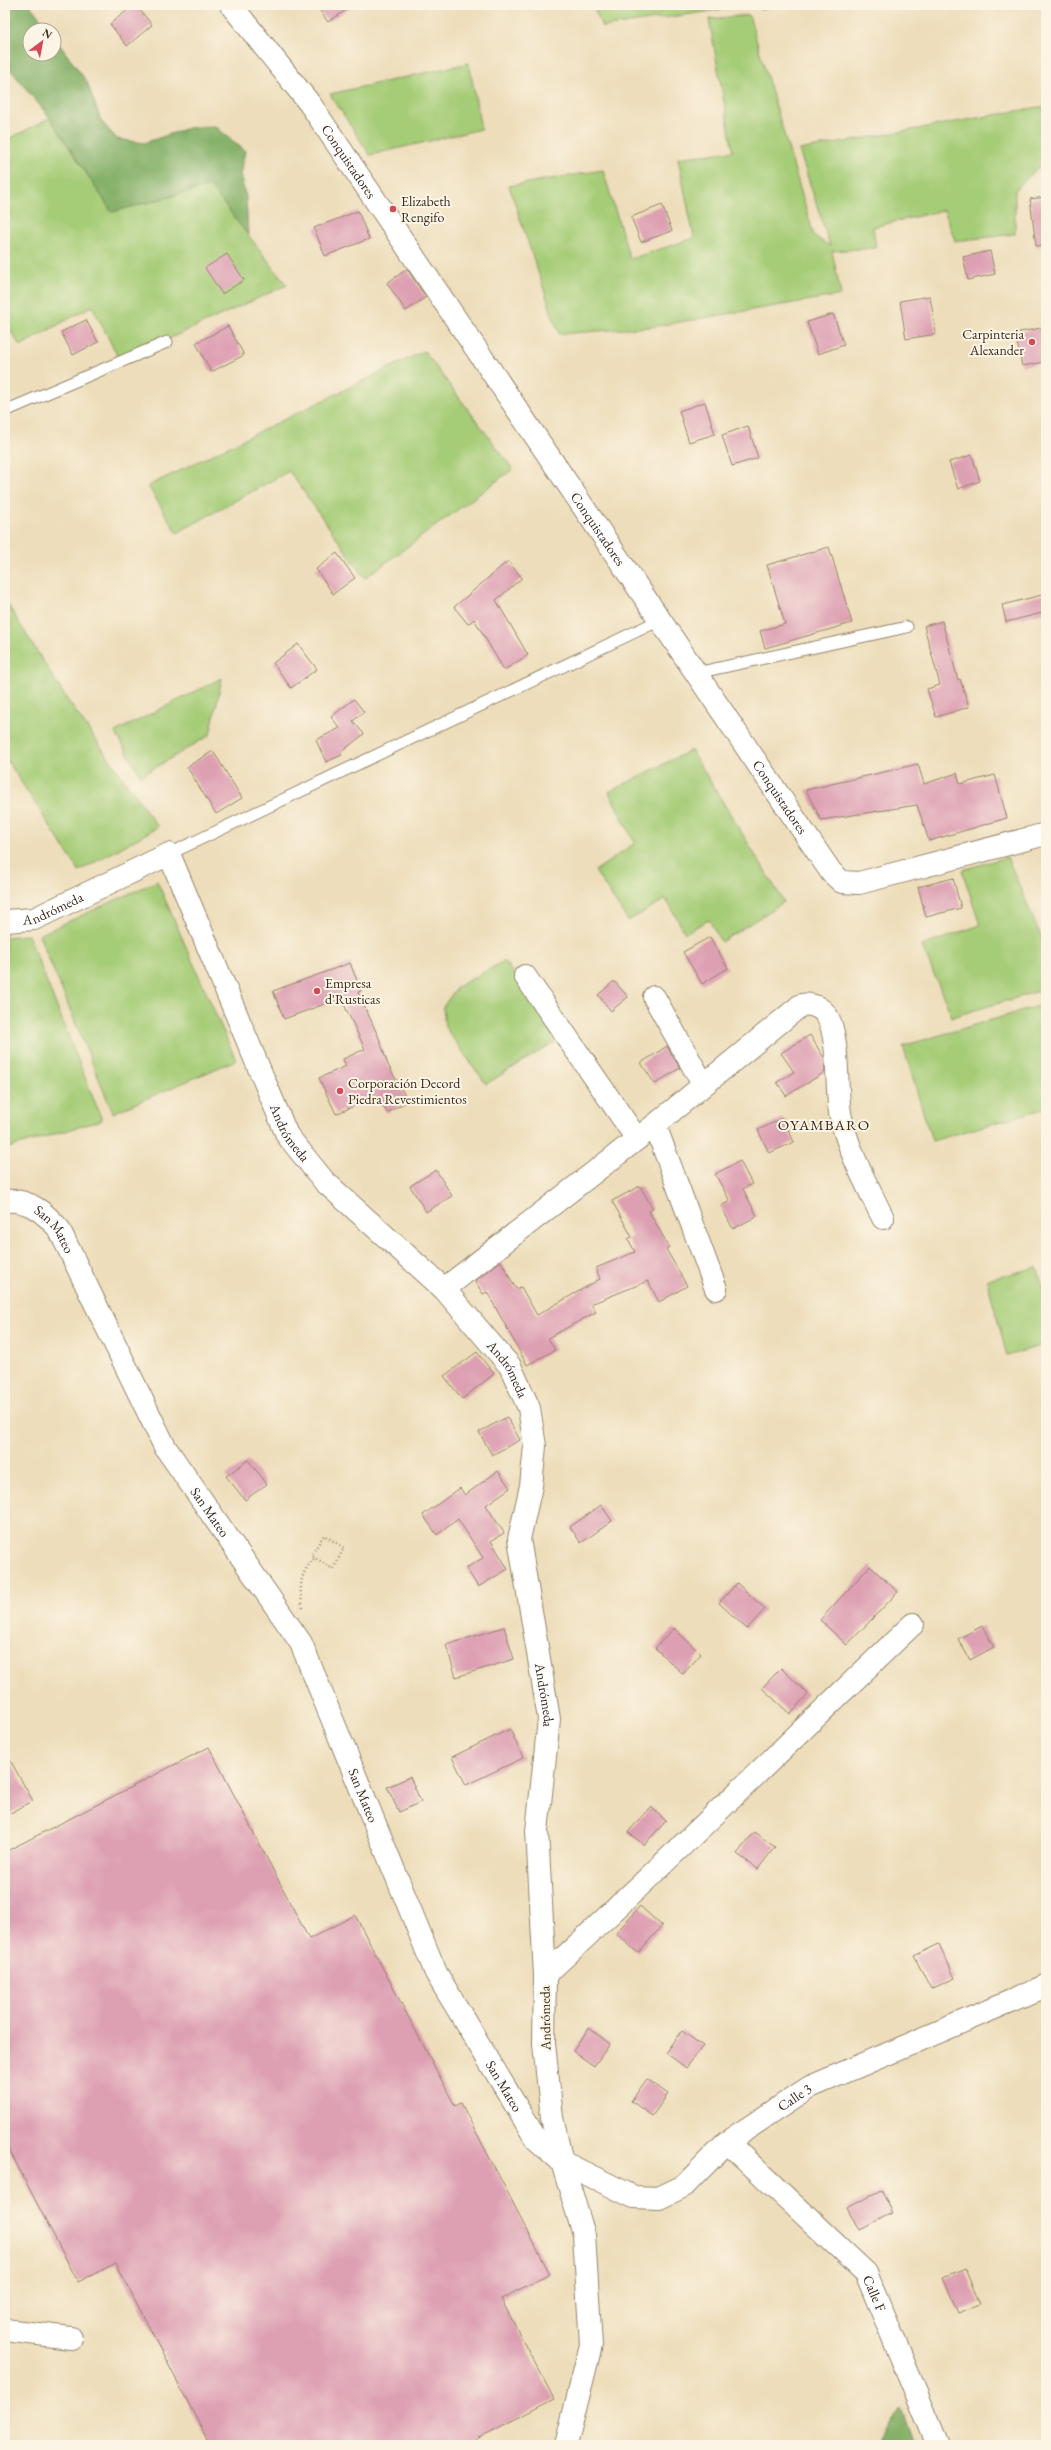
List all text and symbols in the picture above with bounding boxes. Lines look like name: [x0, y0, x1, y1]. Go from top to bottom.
north arrow: [22, 22, 62, 62]
text: N: [40, 25, 55, 42]
street label: Conquistadores: [317, 121, 381, 202]
place label: Elizabeth Rengifo: [401, 192, 451, 226]
marker: Elizabeth Rengifo: [388, 204, 398, 214]
place label: Carpinteria Alexander: [962, 325, 1024, 359]
marker: Carpinteria Alexander: [1027, 337, 1037, 347]
street label: Conquistadores: [567, 488, 630, 570]
street label: Conquistadores: [749, 756, 812, 838]
street label: Andrómeda: [21, 888, 86, 929]
place label: Empresa d'Rusticas: [325, 974, 381, 1008]
marker: Empresa d'Rusticas: [312, 986, 322, 996]
place label: Corporación Decord Piedra Revestimientos: [348, 1074, 467, 1108]
marker: Corporación Decord Piedra Revestimientos: [335, 1086, 345, 1096]
street label: Andrómeda: [266, 1100, 314, 1166]
district label: OYAMBARO: [778, 1115, 870, 1134]
street label: San Mateo: [31, 1201, 78, 1256]
street label: Andrómeda: [482, 1336, 532, 1401]
street label: San Mateo: [186, 1484, 234, 1541]
street label: Andrómeda: [531, 1661, 558, 1729]
street label: San Mateo: [344, 1766, 382, 1825]
street label: Andrómeda: [535, 1985, 555, 2051]
street label: San Mateo: [482, 2057, 527, 2115]
street label: Calle 3: [774, 2079, 815, 2115]
street label: Calle F: [859, 2272, 890, 2314]

